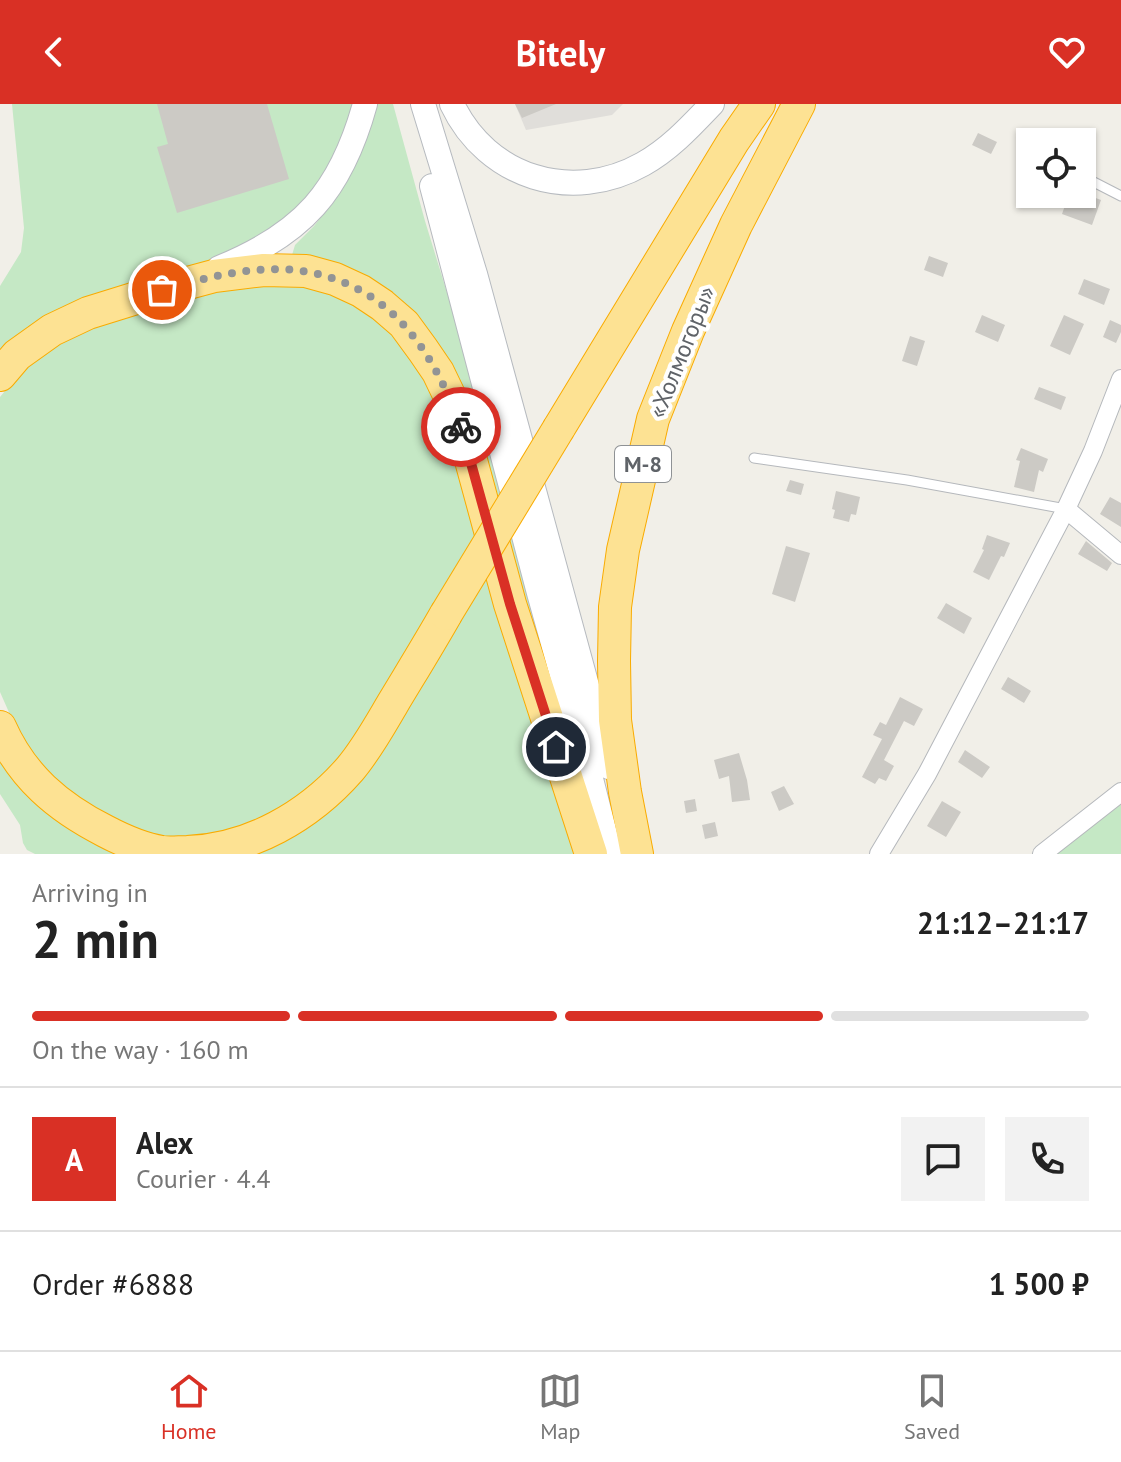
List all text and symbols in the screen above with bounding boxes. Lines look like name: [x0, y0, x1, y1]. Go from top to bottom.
text: Bitely: [516, 29, 605, 76]
icon: back: [32, 30, 76, 74]
icon: heart: [1045, 30, 1089, 74]
map controls: [1016, 128, 1096, 208]
button: locate: [1016, 128, 1096, 208]
pin: [128, 256, 196, 324]
icon: bag: [140, 268, 184, 312]
street label: «Холмогоры»: [641, 281, 722, 423]
courier: [421, 387, 501, 467]
icon: bike: [439, 405, 483, 449]
road number: М-8: [615, 446, 671, 482]
pin: [522, 713, 590, 781]
icon: home: [534, 725, 578, 769]
text: Arriving in: [32, 876, 148, 909]
text: 21:12–21:17: [917, 903, 1089, 942]
text: 2 min: [32, 905, 159, 972]
text: On the way · 160 m: [32, 1033, 249, 1066]
button: chat: [901, 1117, 985, 1201]
button: phone: [1005, 1117, 1089, 1201]
text: Alex: [136, 1123, 193, 1162]
text: A: [65, 1140, 83, 1179]
text: Courier · 4.4: [136, 1162, 270, 1195]
text: Order #6888: [32, 1264, 194, 1303]
text: 1 500 ₽: [989, 1264, 1089, 1303]
tab: Home: [161, 1369, 217, 1445]
tab: Map: [538, 1369, 582, 1445]
tab: Saved: [904, 1369, 960, 1445]

